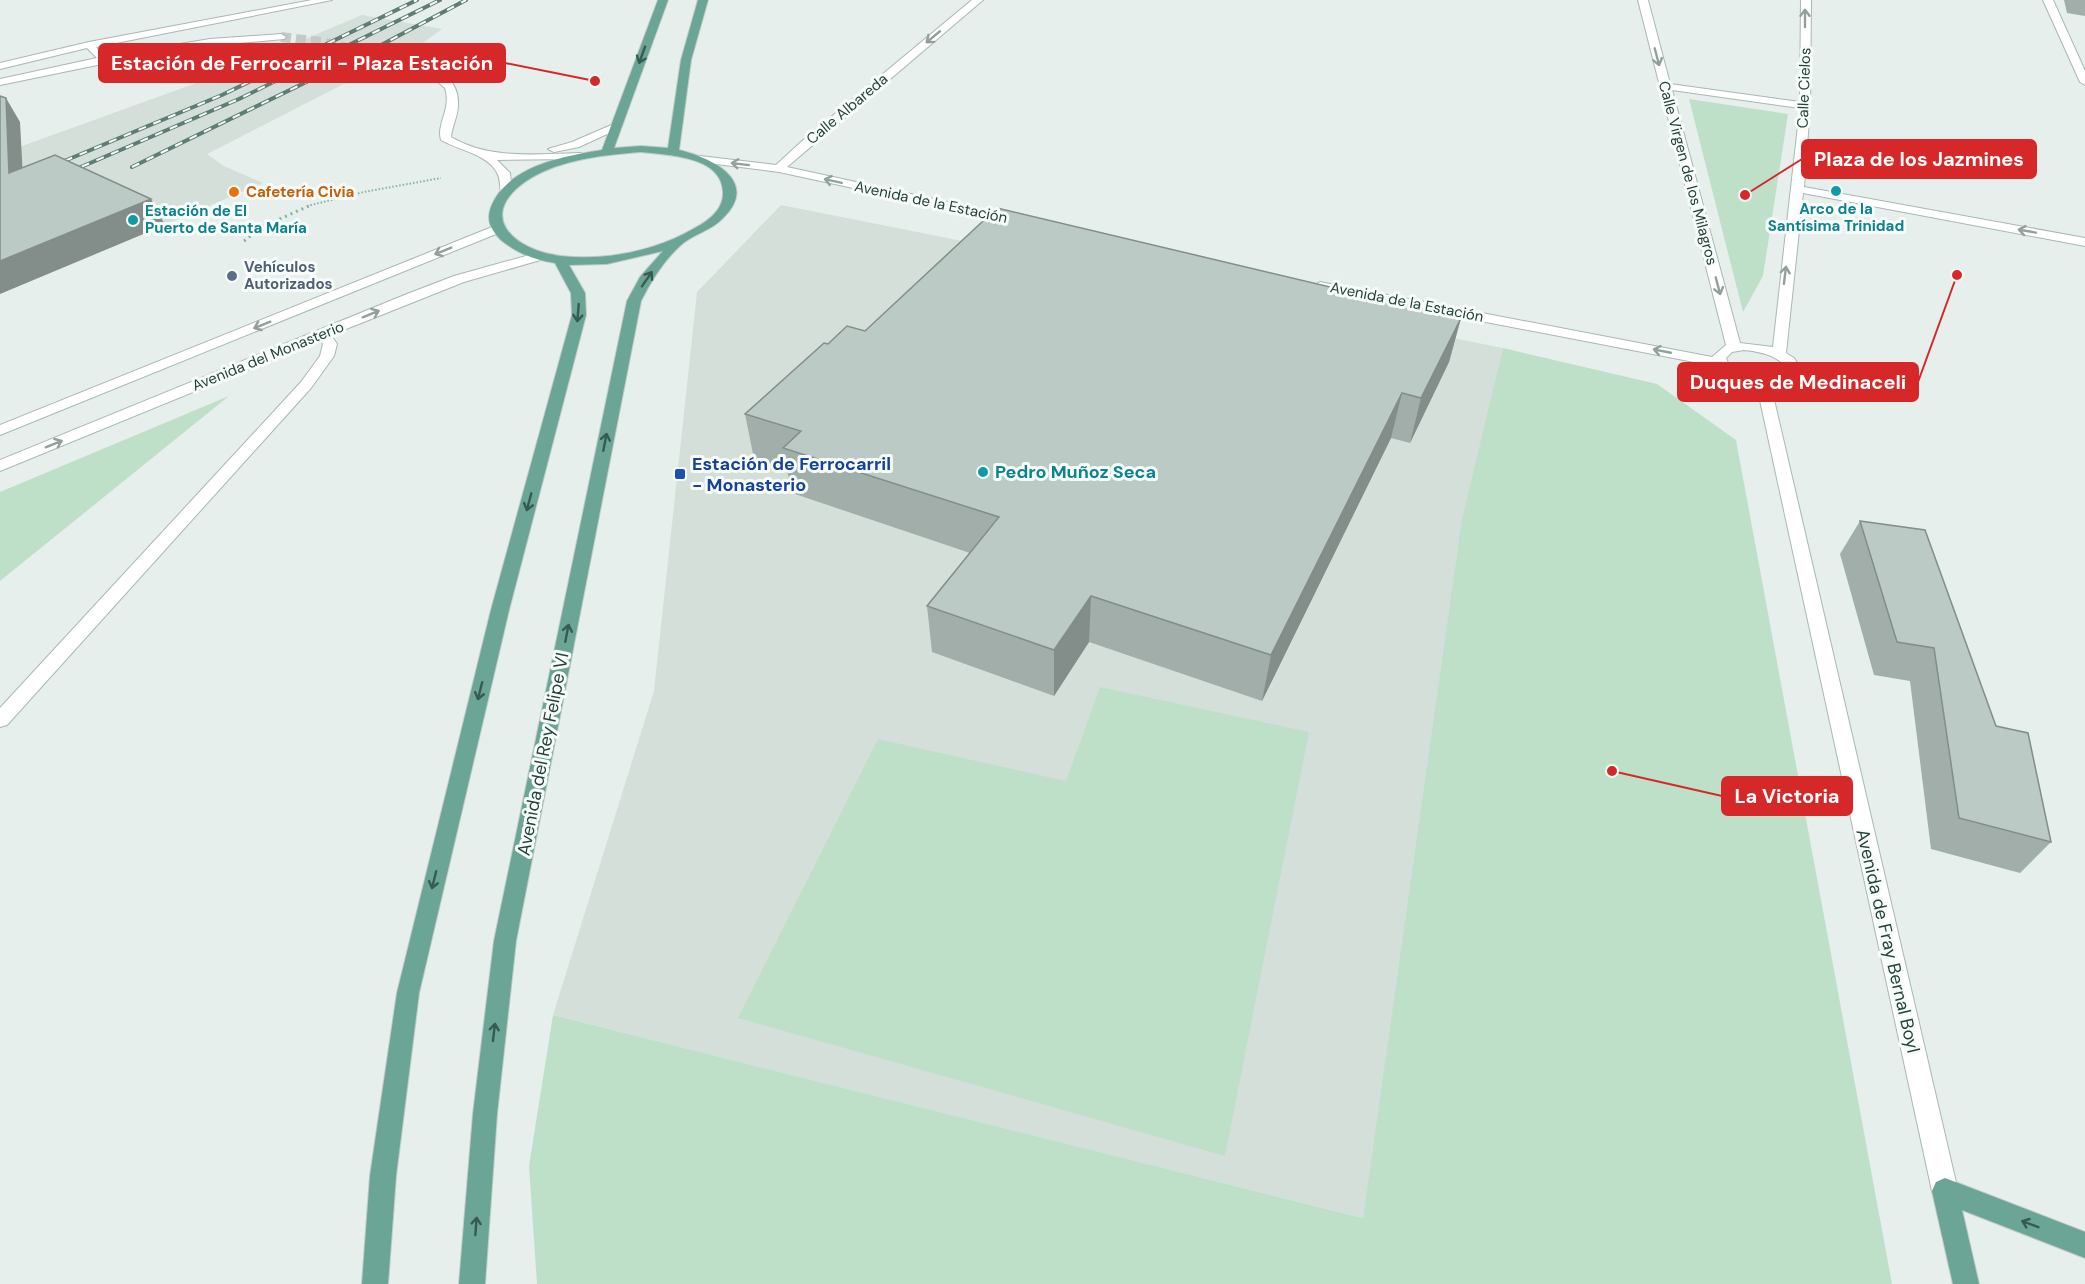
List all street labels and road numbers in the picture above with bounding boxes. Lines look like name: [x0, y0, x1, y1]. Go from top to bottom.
street label: Calle Cielos: [1793, 47, 1815, 129]
street label: Calle Albareda: [802, 69, 892, 149]
street label: Calle Virgen de los Milagros: [1654, 79, 1722, 267]
street label: Avenida de la Estación: [853, 176, 1009, 228]
street label: Avenida de la Estación: [1329, 277, 1485, 327]
street label: Avenida del Monasterio: [189, 316, 347, 396]
street label: Avenida del Rey Felipe VI: [512, 650, 574, 858]
street label: Avenida de Fray Bernal Boyl: [1851, 827, 1925, 1055]

